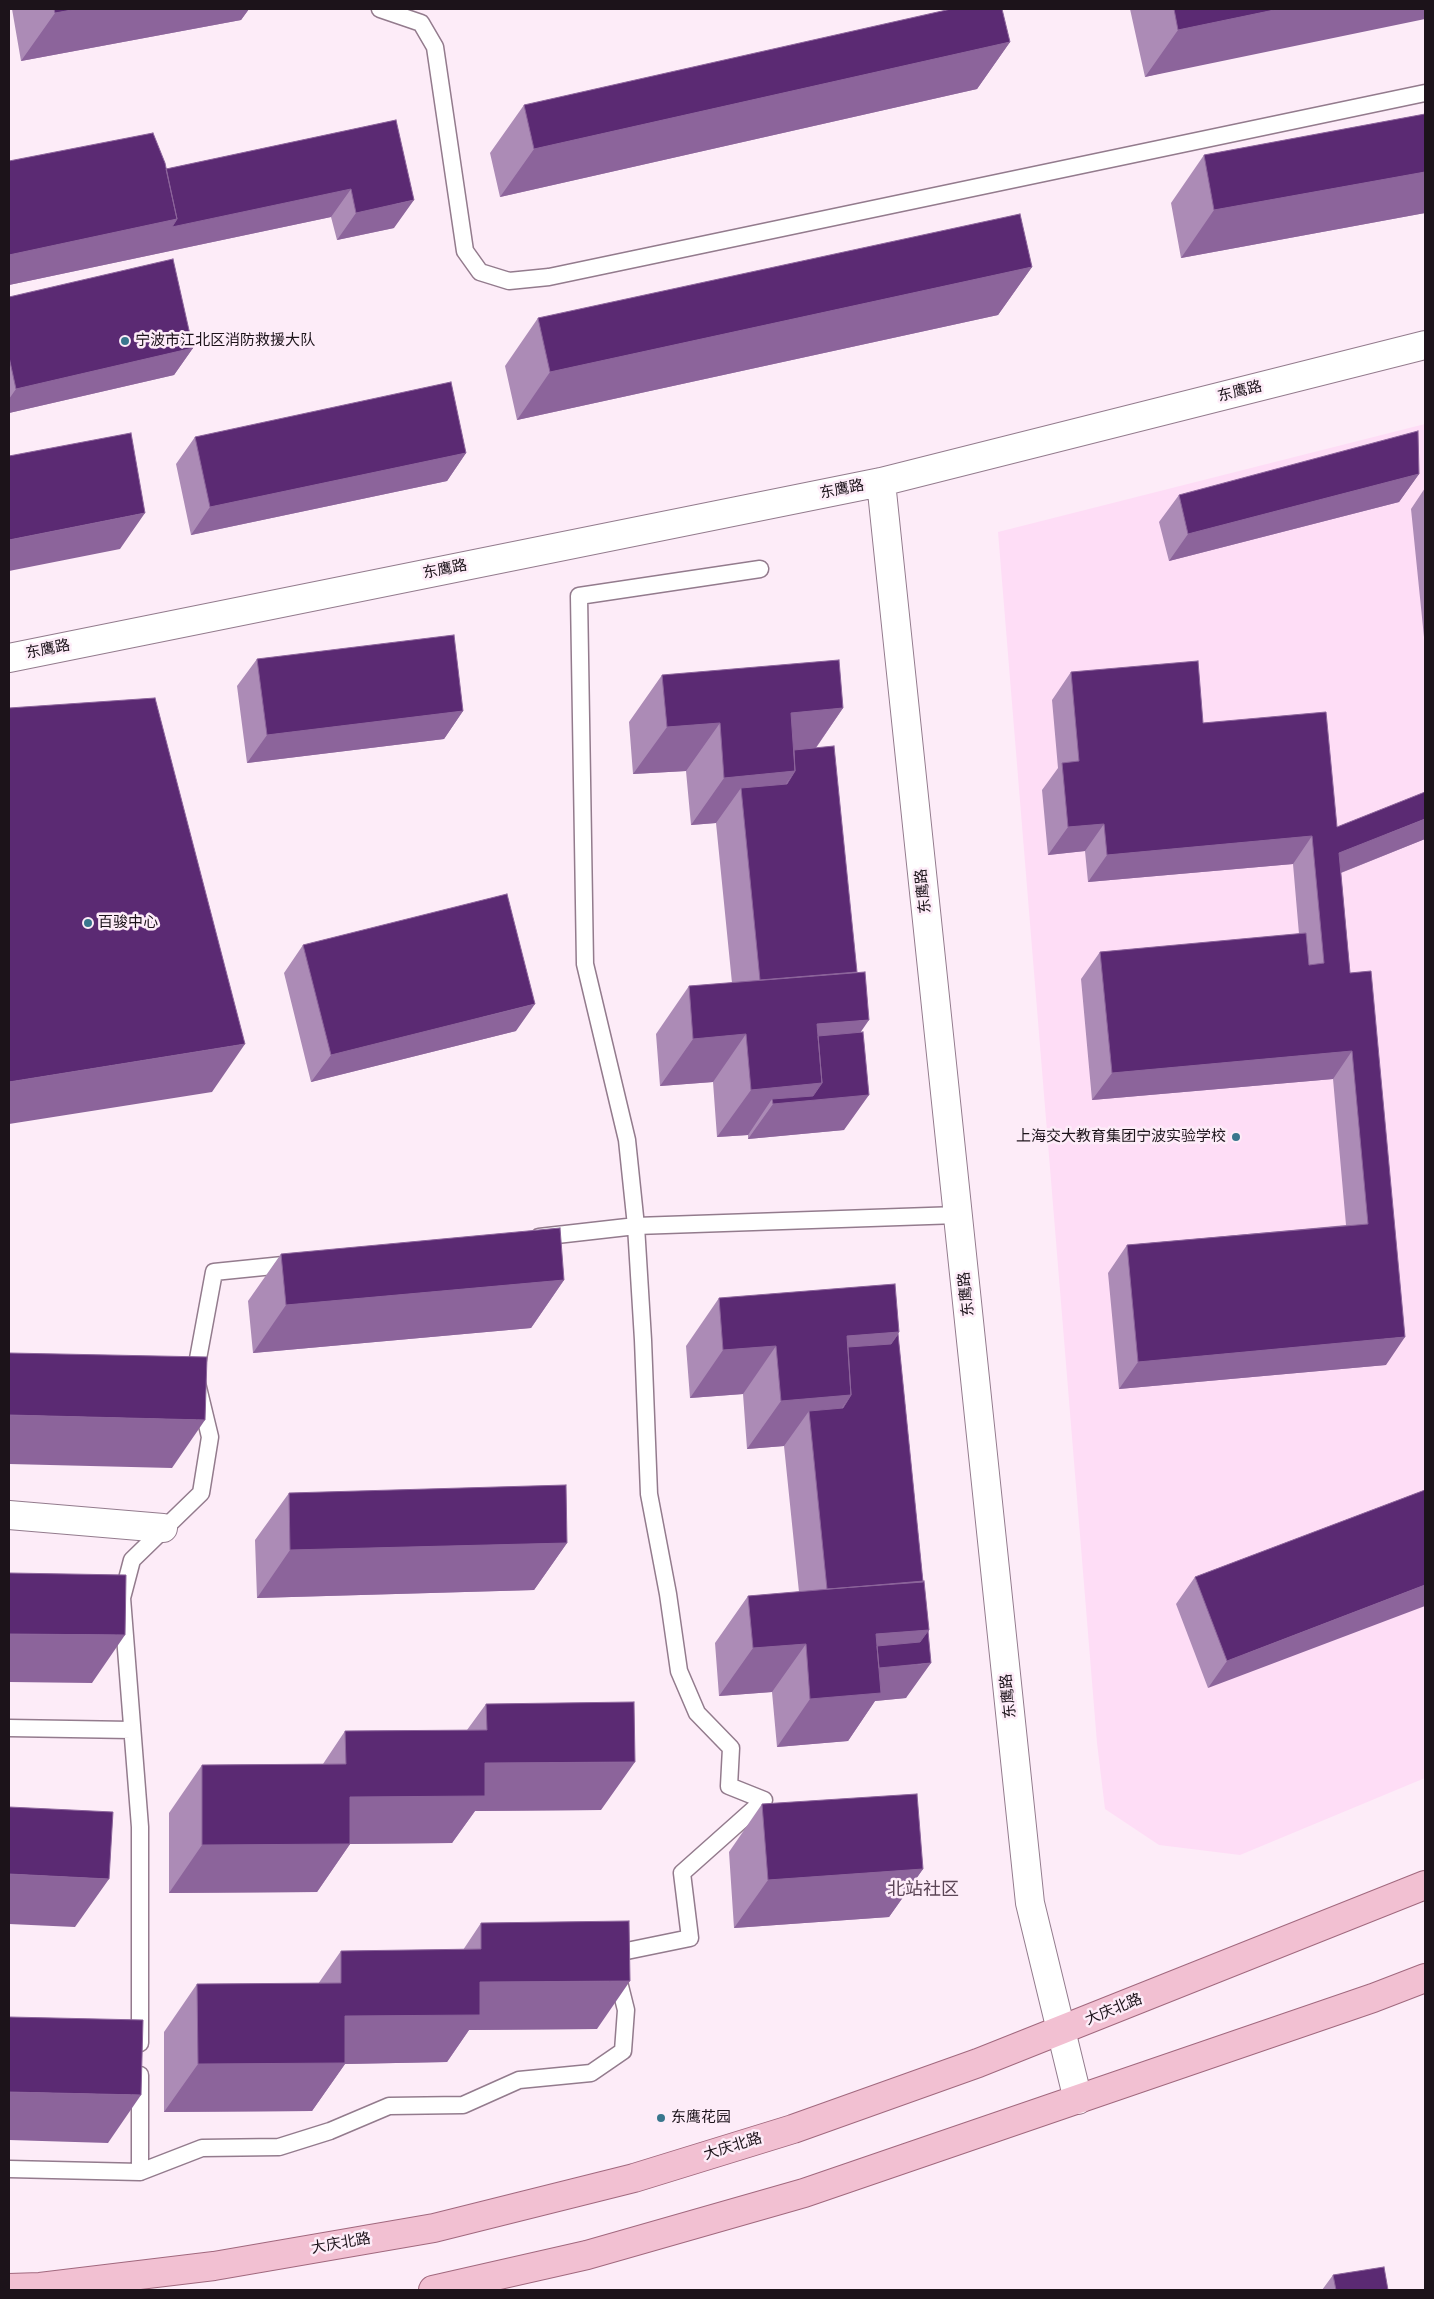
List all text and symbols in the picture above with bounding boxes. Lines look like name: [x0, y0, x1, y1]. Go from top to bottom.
place label: 宁波市江北区消防救援大队: [135, 332, 315, 350]
marker: 宁波市江北区消防救援大队: [119, 335, 131, 347]
street label: 东鹰路: [1216, 378, 1264, 406]
street label: 东鹰路: [818, 477, 866, 503]
street label: 东鹰路: [421, 557, 469, 583]
street label: 东鹰路: [24, 637, 72, 663]
street label: 东鹰路: [913, 868, 935, 914]
place label: 百骏中心: [98, 914, 158, 932]
marker: 百骏中心: [82, 917, 94, 929]
place label: 上海交大教育集团宁波实验学校: [1016, 1128, 1226, 1146]
marker: 上海交大教育集团宁波实验学校: [1230, 1131, 1242, 1143]
street label: 东鹰路: [956, 1271, 978, 1317]
street label: 东鹰路: [998, 1673, 1020, 1719]
district label: 北站社区: [887, 1879, 959, 1901]
street label: 大庆北路: [1083, 1990, 1145, 2030]
place label: 东鹰花园: [671, 2109, 731, 2127]
marker: 东鹰花园: [655, 2112, 667, 2124]
street label: 大庆北路: [702, 2130, 764, 2164]
street label: 大庆北路: [310, 2230, 372, 2258]

